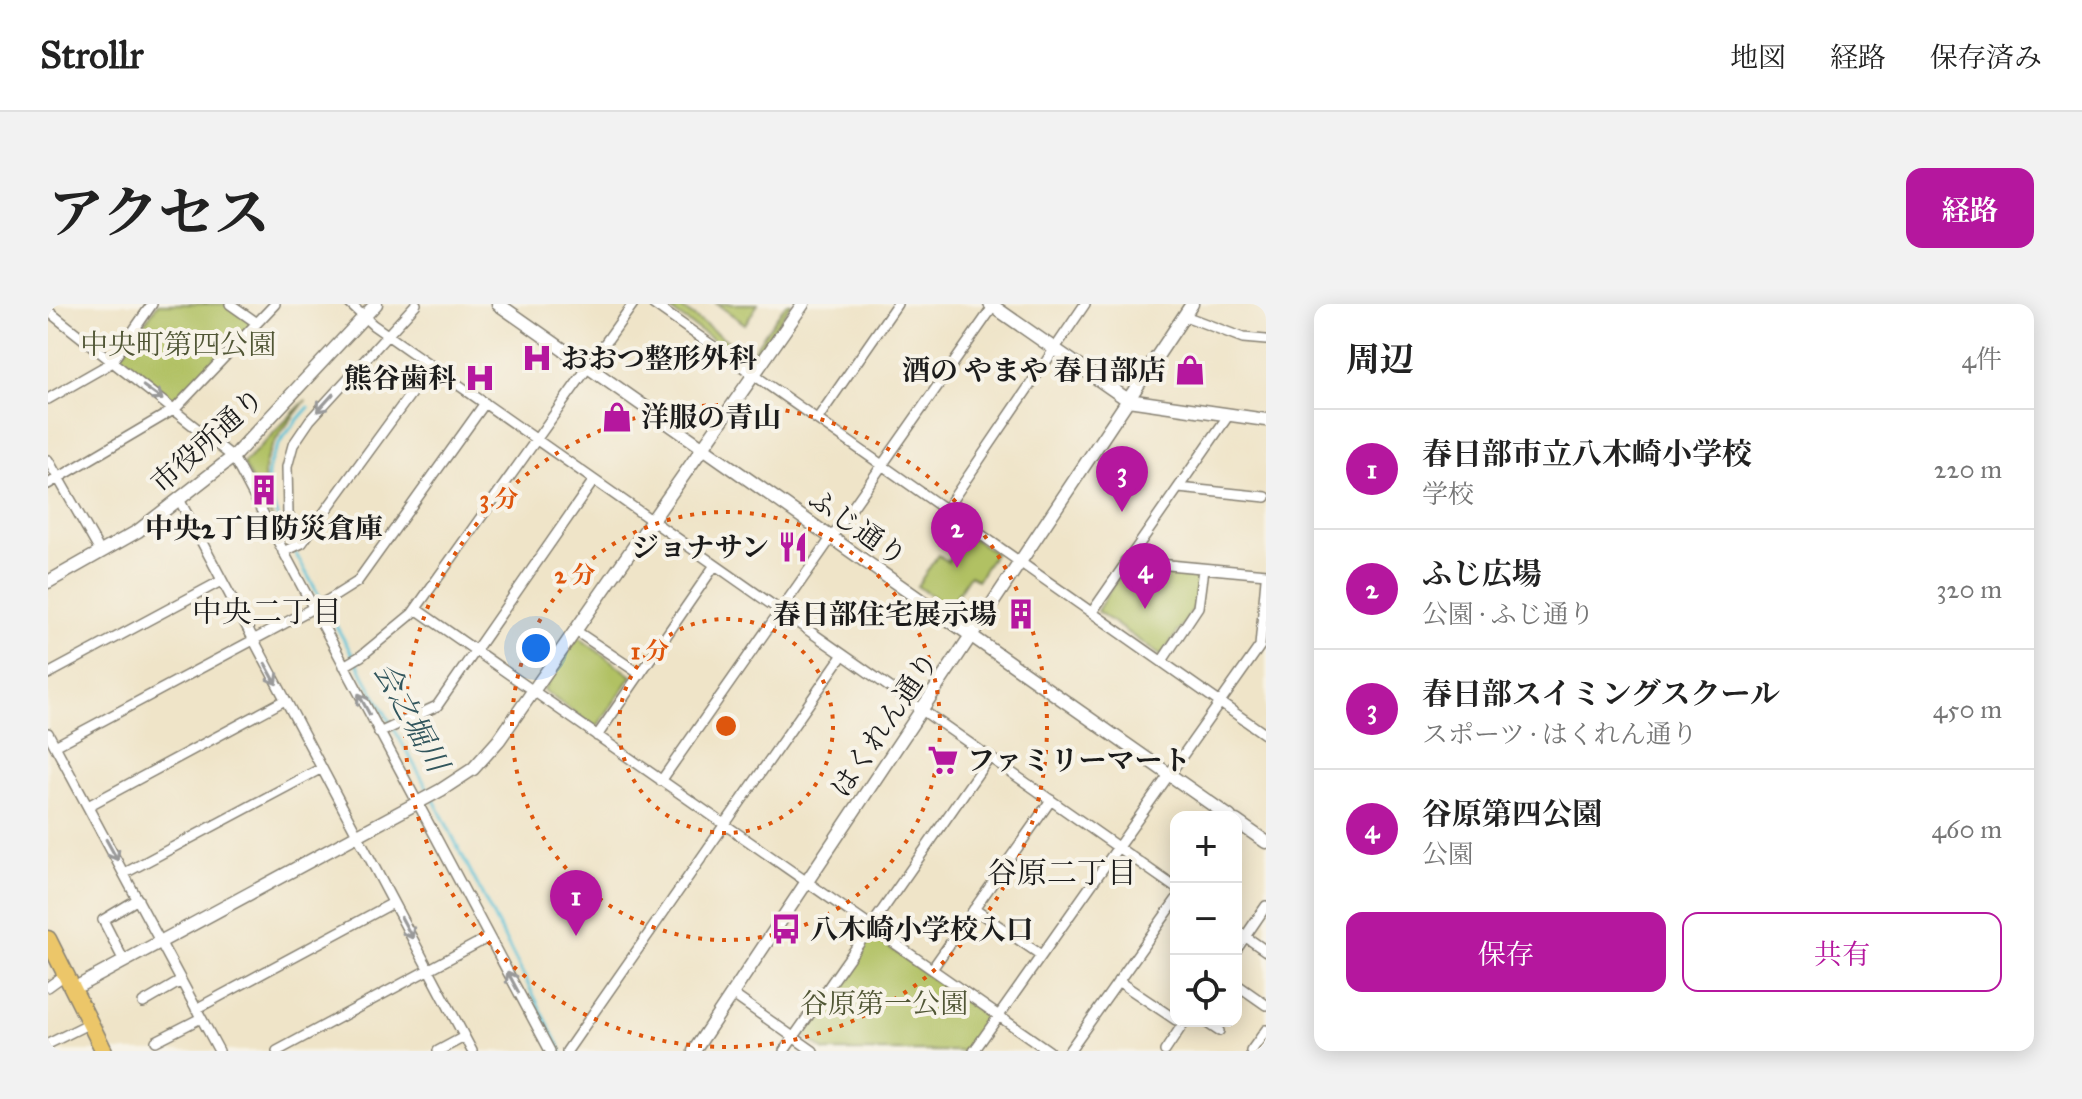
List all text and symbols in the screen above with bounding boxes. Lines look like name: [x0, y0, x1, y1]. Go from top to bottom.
text: Strollr: [40, 32, 143, 78]
text: 地図: [1730, 40, 1786, 75]
text: 経路: [1830, 40, 1886, 75]
text: 保存済み: [1930, 40, 2042, 75]
button: 経路: [1906, 168, 2034, 248]
text: アクセス: [48, 179, 270, 247]
park label: 中央町第四公園: [80, 327, 276, 362]
text: 周辺: [1346, 339, 1414, 380]
hospital icon: おおつ整形外科: [520, 341, 554, 375]
place label: おおつ整形外科: [561, 341, 758, 376]
text: 4件: [1962, 343, 2002, 375]
place label: 酒の やまや 春日部店: [902, 353, 1166, 388]
shop icon: 酒の やまや 春日部店: [1173, 353, 1207, 387]
place label: 熊谷歯科: [344, 361, 457, 396]
hospital icon: 熊谷歯科: [463, 361, 497, 395]
street label: 市役所通り: [144, 381, 271, 500]
one-way arrow: [142, 385, 164, 402]
one-way arrow: [317, 393, 335, 413]
shop icon: 洋服の青山: [600, 400, 634, 434]
place label: 洋服の青山: [641, 400, 781, 435]
text: 春日部市立八木崎小学校: [1422, 436, 1752, 472]
pin: 3: [1096, 446, 1148, 512]
text: 1: [1367, 453, 1377, 485]
text: 220 m: [1934, 453, 2002, 485]
building icon: 中央2丁目防災倉庫: [247, 473, 281, 507]
text: 学校: [1422, 478, 1474, 510]
street label: ふじ通り: [802, 481, 914, 574]
text: 3 分: [480, 484, 518, 514]
pin: 2: [931, 502, 983, 568]
place label: 中央2丁目防災倉庫: [145, 511, 383, 546]
place label: ジョナサン: [631, 530, 769, 565]
restaurant icon: ジョナサン: [776, 530, 810, 564]
pin: 4: [1119, 543, 1171, 609]
text: ふじ広場: [1422, 556, 1542, 592]
text: 2 分: [554, 560, 596, 590]
text: 2: [1366, 573, 1378, 605]
text: 320 m: [1936, 573, 2002, 605]
district label: 中央二丁目: [192, 594, 342, 630]
place label: 春日部住宅展示場: [773, 597, 997, 632]
building icon: 春日部住宅展示場: [1004, 597, 1038, 631]
text: 公園 · ふじ通り: [1422, 598, 1595, 630]
your location: [516, 628, 556, 668]
text: 1 分: [631, 636, 669, 666]
street label: はくれん通り: [823, 645, 946, 804]
water label: 会之堀川: [366, 656, 457, 781]
one-way arrow: [264, 662, 280, 686]
text: 春日部スイミングスクール: [1422, 676, 1780, 712]
one-way arrow: [355, 692, 371, 716]
text: 3: [1367, 693, 1377, 725]
text: 450 m: [1933, 693, 2002, 725]
centre of rings: [712, 712, 740, 740]
text: スポーツ · はくれん通り: [1422, 718, 1698, 750]
supermarket icon: ファミリーマート: [926, 743, 960, 777]
place label: ファミリーマート: [967, 743, 1190, 778]
text: 谷原第四公園: [1422, 796, 1602, 832]
map controls: [1170, 811, 1242, 1027]
button: +: [1170, 811, 1242, 883]
text: 4: [1365, 813, 1379, 845]
text: 460 m: [1932, 813, 2002, 845]
one-way arrow: [104, 838, 120, 861]
text: 公園: [1422, 838, 1474, 870]
district label: 谷原二丁目: [987, 855, 1137, 891]
pin: 1: [550, 870, 602, 936]
button: −: [1170, 883, 1242, 955]
bus stop icon: 八木崎小学校入口: [769, 912, 803, 946]
place label: 八木崎小学校入口: [810, 912, 1034, 947]
button: 保存: [1346, 912, 1666, 992]
button: 共有: [1682, 912, 2002, 992]
one-way arrow: [400, 916, 415, 940]
button: locate: [1170, 955, 1242, 1027]
one-way arrow: [505, 971, 521, 995]
park label: 谷原第一公園: [800, 986, 968, 1021]

